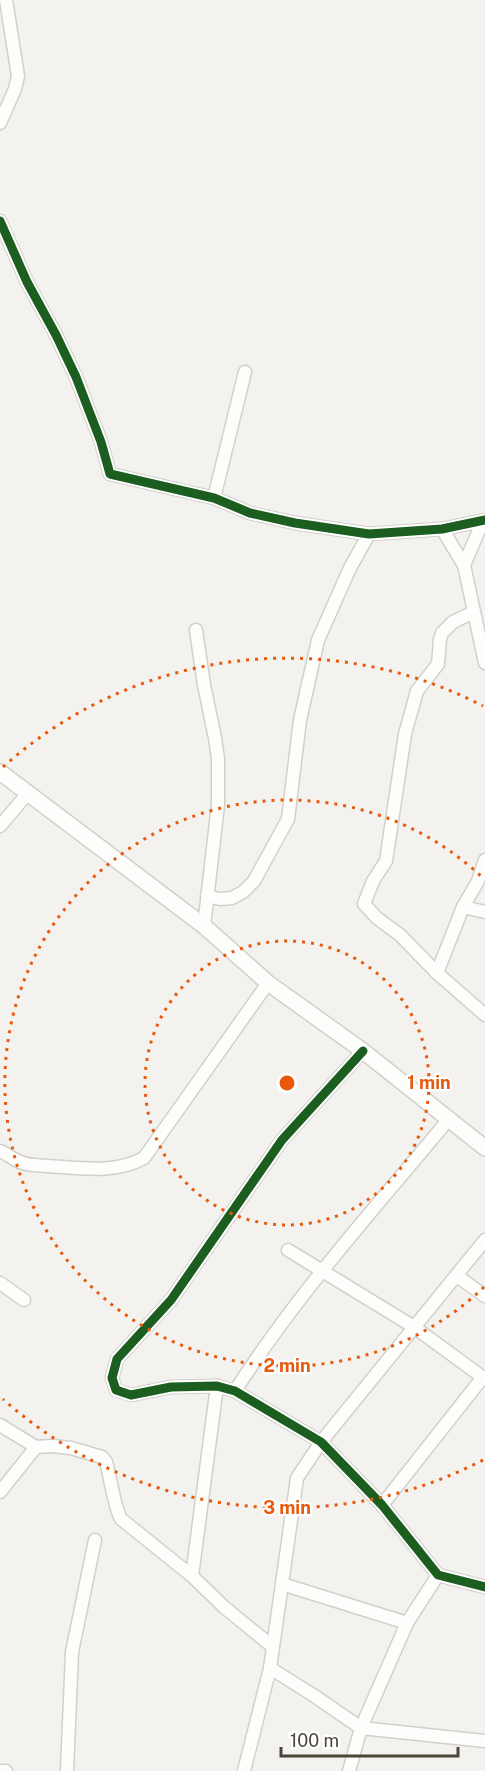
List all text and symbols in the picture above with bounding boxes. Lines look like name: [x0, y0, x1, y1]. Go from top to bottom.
text: 1 min: [407, 1072, 451, 1093]
centre of rings: [277, 1073, 297, 1093]
text: 2 min: [263, 1355, 311, 1376]
text: 3 min: [263, 1497, 311, 1518]
scale bar: [281, 1720, 458, 1758]
text: 100 m: [290, 1730, 339, 1751]

